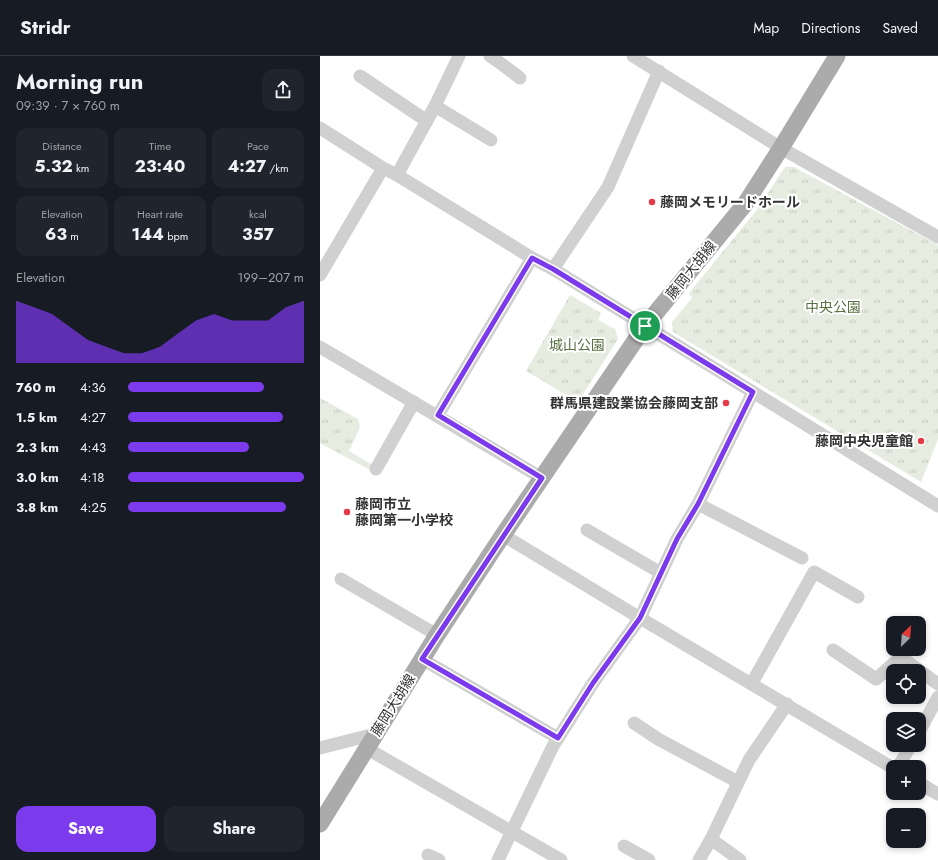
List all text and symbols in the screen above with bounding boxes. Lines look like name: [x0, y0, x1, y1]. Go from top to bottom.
text: Stridr: [20, 14, 71, 41]
text: Map: [753, 18, 779, 38]
text: Directions: [801, 18, 861, 38]
text: Saved: [883, 18, 918, 38]
text: Morning run: [16, 65, 143, 97]
button: share: [262, 69, 304, 111]
text: 09:39 · 7 × 760 m: [16, 96, 120, 115]
text: Distance: [42, 138, 82, 154]
text: Time: [149, 138, 171, 154]
text: Pace: [247, 138, 269, 154]
text: 5.32: [35, 154, 73, 178]
text: 23:40: [135, 154, 185, 178]
text: 4:27: [227, 154, 266, 178]
text: km: [73, 160, 89, 176]
text: /km: [266, 160, 289, 176]
place label: 藤岡メモリードホール: [660, 192, 800, 212]
marker: 藤岡メモリードホール: [647, 197, 657, 207]
text: Elevation: [41, 206, 83, 222]
text: Heart rate: [137, 206, 183, 222]
text: kcal: [249, 206, 267, 222]
text: 63: [45, 222, 67, 246]
text: 144: [132, 222, 164, 246]
text: 357: [242, 222, 274, 246]
text: m: [67, 228, 79, 244]
text: bpm: [164, 228, 188, 244]
street label: 藤岡大胡線: [661, 237, 721, 303]
text: Elevation: [16, 268, 65, 287]
text: 199–207 m: [237, 268, 304, 287]
park label: 中央公園: [805, 297, 861, 317]
pin: [628, 309, 662, 343]
icon: arrive: [634, 315, 656, 337]
park label: 城山公園: [549, 335, 605, 355]
text: 760 m: [16, 378, 56, 397]
text: 4:36: [80, 378, 106, 397]
place label: 群馬県建設業協会藤岡支部: [550, 393, 718, 413]
marker: 群馬県建設業協会藤岡支部: [721, 398, 731, 408]
text: 1.5 km: [16, 408, 57, 427]
text: 4:27: [80, 408, 106, 427]
place label: 藤岡中央児童館: [815, 431, 913, 451]
marker: 藤岡中央児童館: [916, 436, 926, 446]
text: 2.3 km: [16, 438, 59, 457]
text: 4:43: [80, 438, 106, 457]
text: 3.0 km: [16, 468, 59, 487]
text: 4:18: [80, 468, 104, 487]
place label: 藤岡市立 藤岡第一小学校: [355, 494, 453, 530]
text: 3.8 km: [16, 498, 58, 517]
text: 4:25: [80, 498, 106, 517]
marker: 藤岡市立 藤岡第一小学校: [342, 507, 352, 517]
north arrow: [886, 616, 926, 656]
map controls: [886, 616, 926, 848]
button: locate: [886, 664, 926, 704]
street label: 藤岡大胡線: [366, 670, 420, 740]
button: layers: [886, 712, 926, 752]
button: +: [886, 760, 926, 800]
button: Save: [16, 806, 156, 852]
button: Share: [164, 806, 304, 852]
button: −: [886, 808, 926, 848]

